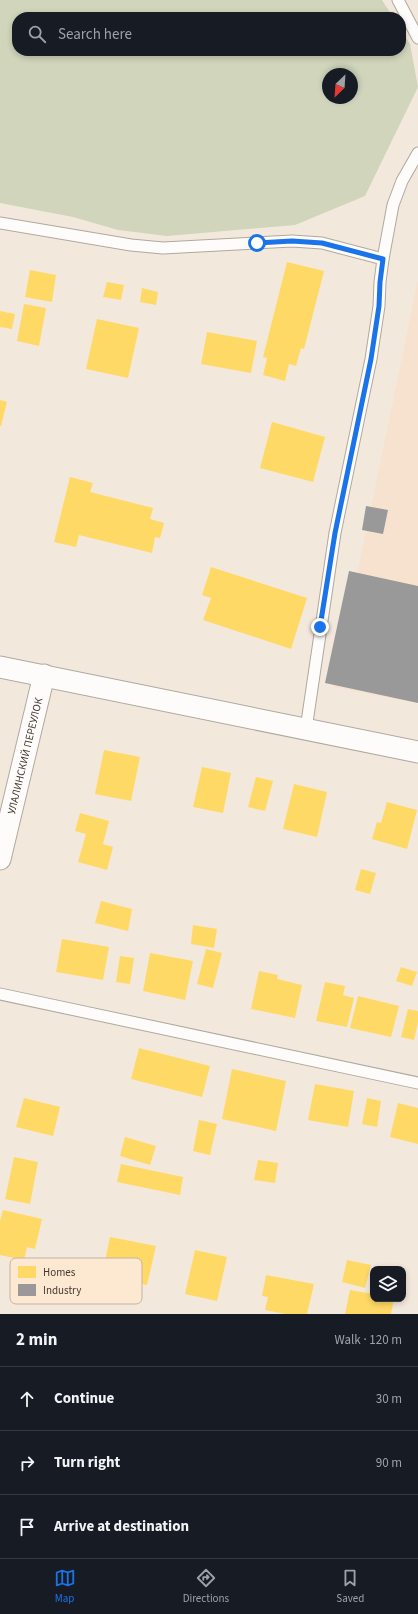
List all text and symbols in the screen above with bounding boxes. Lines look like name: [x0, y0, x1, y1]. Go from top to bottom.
search box: [12, 12, 406, 56]
icon: search: [26, 23, 48, 45]
text: Search here: [58, 24, 132, 45]
north arrow: [322, 68, 358, 104]
route start: [248, 234, 266, 252]
route end: [311, 618, 329, 636]
street label: УЛАЛИНСКИЙ ПЕРЕУЛОК: [3, 696, 46, 816]
legend: [10, 1258, 142, 1304]
text: Homes: [43, 1265, 76, 1280]
map controls: [370, 1266, 406, 1302]
button: layers: [370, 1266, 406, 1302]
text: Industry: [43, 1283, 81, 1298]
text: 2 min: [16, 1328, 57, 1352]
text: Walk · 120 m: [334, 1331, 402, 1349]
icon: ahead: [16, 1388, 38, 1410]
text: Continue: [54, 1388, 114, 1409]
text: 30 m: [376, 1390, 402, 1408]
icon: right: [16, 1452, 38, 1474]
text: Turn right: [54, 1452, 120, 1473]
text: 90 m: [376, 1454, 402, 1472]
icon: arrive: [16, 1516, 38, 1538]
text: Arrive at destination: [54, 1516, 189, 1537]
tab: Map: [54, 1567, 76, 1606]
tab: Directions: [183, 1567, 229, 1606]
tab: Saved: [336, 1567, 364, 1606]

